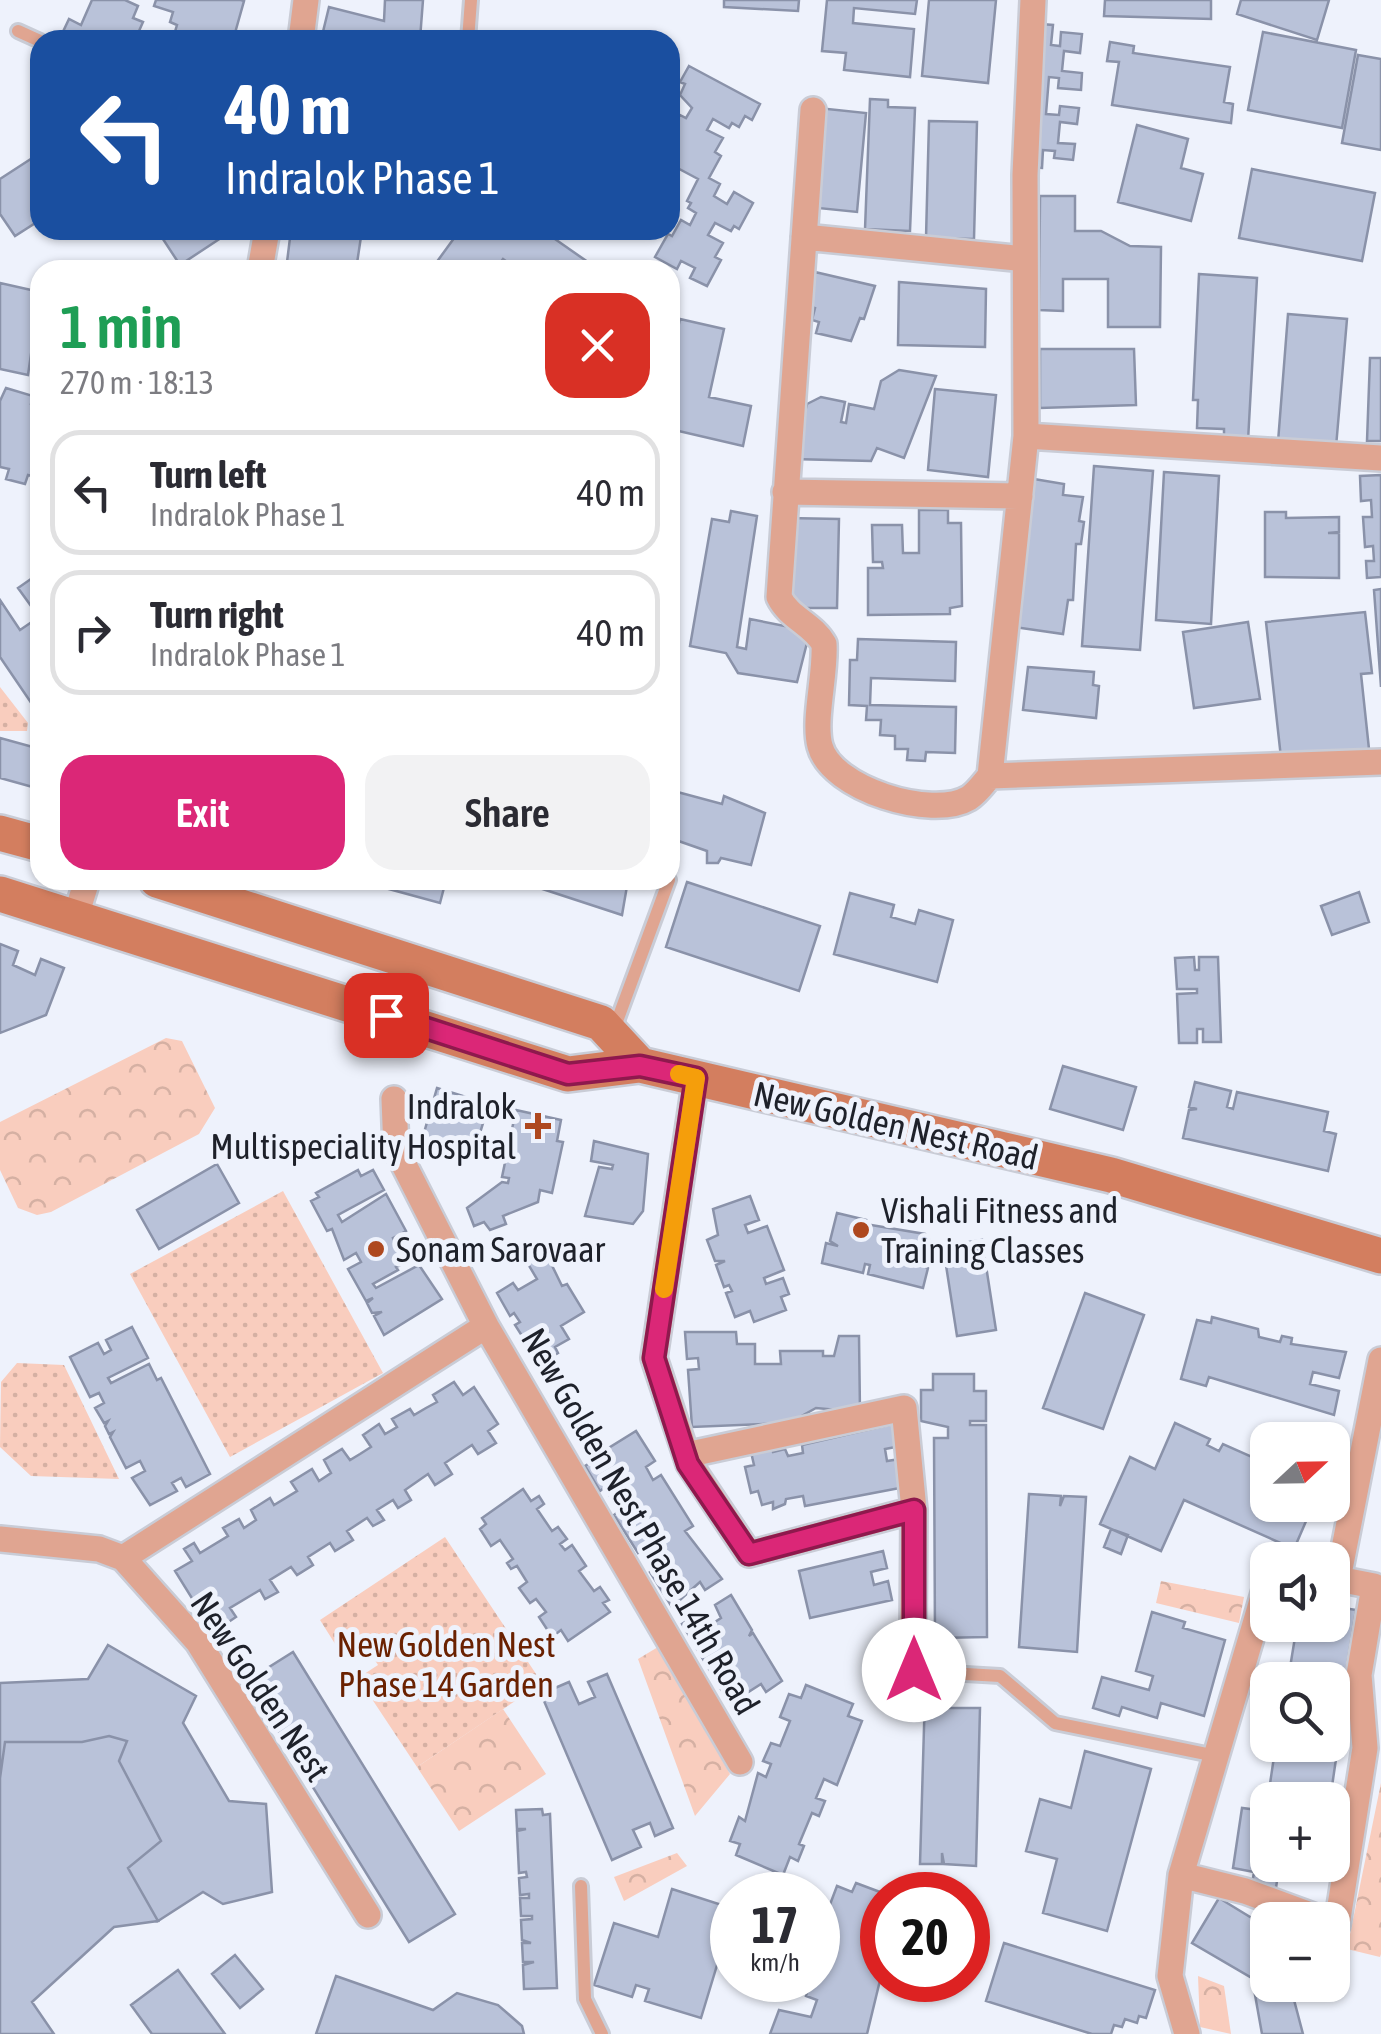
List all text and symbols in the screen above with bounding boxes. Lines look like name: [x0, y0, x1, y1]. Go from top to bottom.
text: 40 m: [225, 69, 351, 149]
icon: left: [60, 70, 190, 200]
text: Indralok Phase 1: [225, 152, 500, 204]
text: 1 min: [60, 292, 183, 361]
button: close: [545, 293, 650, 398]
text: 270 m · 18:13: [60, 364, 214, 401]
text: Turn left: [150, 453, 266, 496]
icon: left: [65, 465, 120, 520]
text: 40 m: [577, 471, 645, 514]
text: Indralok Phase 1: [150, 496, 346, 533]
text: Turn right: [150, 593, 284, 636]
icon: right: [65, 605, 120, 660]
text: 40 m: [577, 611, 645, 654]
text: Indralok Phase 1: [150, 636, 346, 673]
button: Exit: [60, 755, 345, 870]
button: Share: [365, 755, 650, 870]
pin: [344, 973, 429, 1058]
icon: arrive: [359, 988, 414, 1043]
street label: New Golden Nest Road: [750, 1073, 1042, 1177]
place label: Indralok Multispeciality Hospital: [210, 1086, 516, 1166]
marker: Indralok Multispeciality Hospital: [525, 1113, 551, 1139]
place label: Vishali Fitness and Training Classes: [881, 1190, 1118, 1270]
marker: Vishali Fitness and Training Classes: [850, 1219, 872, 1241]
place label: Sonam Sarovaar: [396, 1229, 605, 1269]
marker: Sonam Sarovaar: [365, 1238, 387, 1260]
street label: New Golden Nest Phase 14th Road: [514, 1321, 768, 1721]
north arrow: [1250, 1422, 1350, 1522]
map controls: [1250, 1422, 1350, 2002]
button: sound: [1250, 1542, 1350, 1642]
street label: New Golden Nest: [183, 1584, 339, 1788]
position arrow: [862, 1618, 966, 1722]
park label: New Golden Nest Phase 14 Garden: [336, 1624, 556, 1704]
button: search: [1250, 1662, 1350, 1762]
button: +: [1250, 1782, 1350, 1882]
speed limit sign: 20: [860, 1872, 990, 2002]
text: 17: [751, 1896, 798, 1954]
button: −: [1250, 1902, 1350, 2002]
text: km/h: [750, 1948, 800, 1976]

